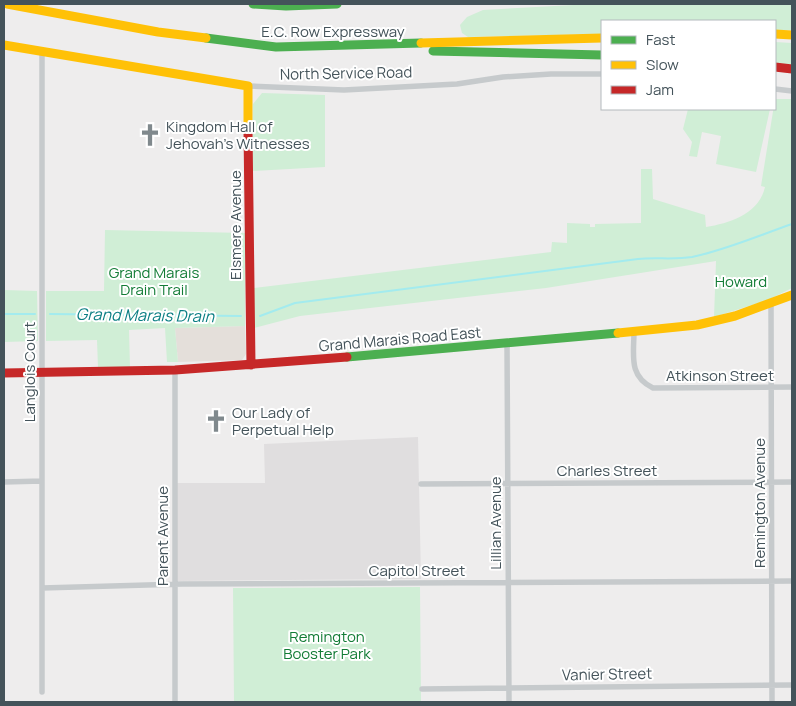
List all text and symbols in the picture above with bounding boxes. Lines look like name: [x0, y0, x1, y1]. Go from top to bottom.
legend: [601, 20, 776, 110]
street label: E.C. Row Expressway: [261, 21, 405, 42]
text: Fast: [646, 29, 675, 50]
text: Slow: [646, 54, 679, 75]
street label: North Service Road: [280, 61, 412, 85]
text: Jam: [646, 79, 674, 100]
place label: Kingdom Hall of Jehovah's Witnesses: [166, 116, 310, 154]
church icon: Kingdom Hall of Jehovah's Witnesses: [137, 122, 163, 148]
street label: Elsmere Avenue: [225, 170, 246, 280]
park label: Grand Marais Drain Trail: [109, 262, 199, 300]
park label: Howard: [715, 271, 767, 292]
water label: Grand Marais Drain: [76, 303, 215, 327]
street label: Grand Marais Road East: [318, 321, 482, 357]
street label: Langlois Court: [19, 322, 40, 422]
street label: Atkinson Street: [666, 365, 774, 386]
place label: Our Lady of Perpetual Help: [232, 402, 334, 440]
church icon: Our Lady of Perpetual Help: [203, 408, 229, 434]
street label: Remington Avenue: [749, 438, 770, 568]
street label: Charles Street: [557, 460, 657, 481]
street label: Lillian Avenue: [485, 476, 506, 570]
street label: Parent Avenue: [152, 486, 173, 586]
street label: Capitol Street: [369, 560, 465, 581]
park label: Remington Booster Park: [283, 626, 371, 664]
street label: Vanier Street: [562, 663, 652, 685]

